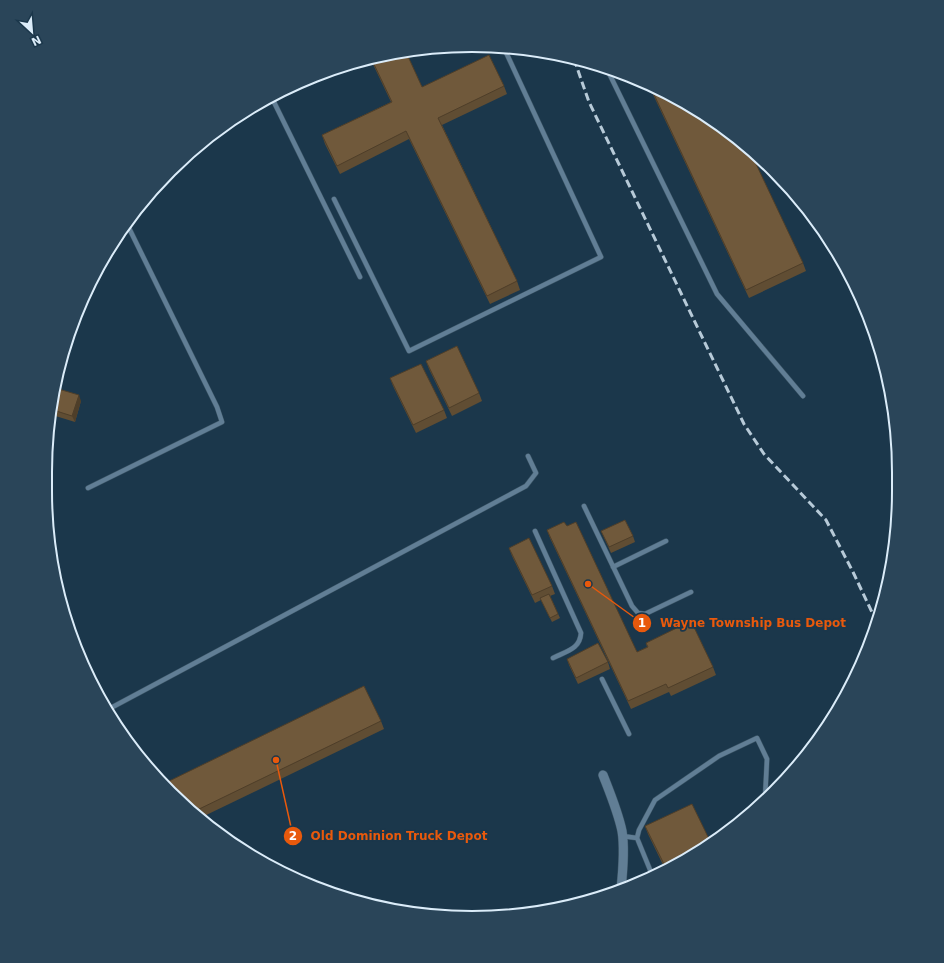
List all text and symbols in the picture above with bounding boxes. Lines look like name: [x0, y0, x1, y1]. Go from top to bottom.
north arrow: [12, 12, 52, 52]
text: N: [29, 33, 43, 48]
callout: Wayne Township Bus Depot: [632, 611, 854, 635]
text: 1: [638, 616, 646, 630]
text: Wayne Township Bus Depot: [660, 616, 846, 630]
callout: Old Dominion Truck Depot: [283, 824, 495, 848]
text: 2: [289, 829, 297, 843]
text: Old Dominion Truck Depot: [311, 829, 488, 843]

